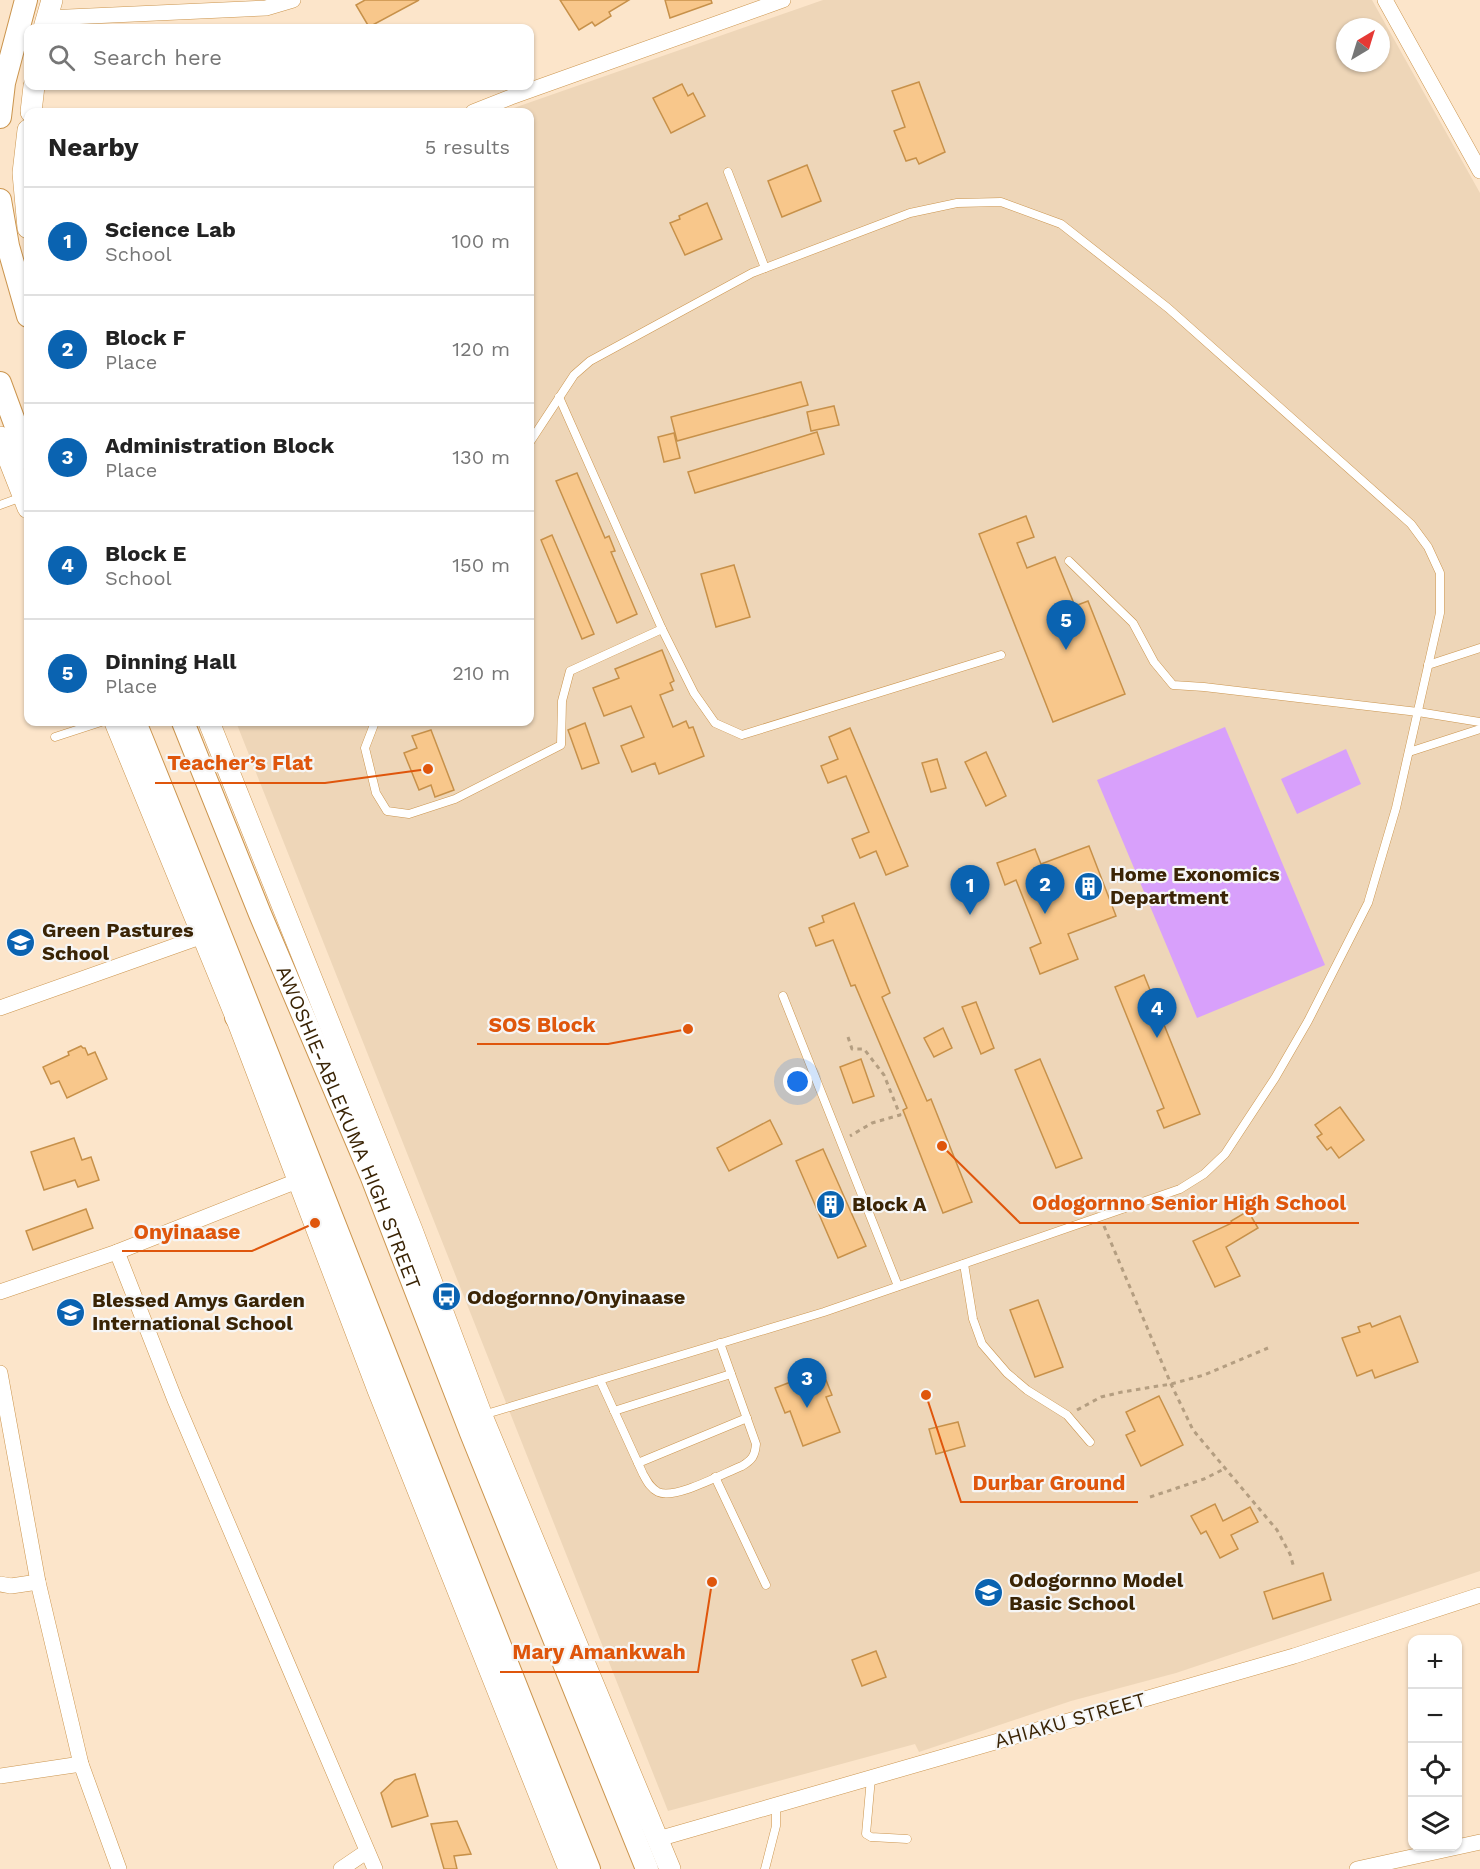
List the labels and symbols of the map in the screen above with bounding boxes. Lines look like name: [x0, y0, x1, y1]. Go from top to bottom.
north arrow: [1336, 18, 1390, 72]
pin: 5: [1046, 600, 1086, 650]
callout: Teacher’s Flat: [155, 744, 325, 783]
text: Teacher’s Flat: [167, 750, 313, 775]
place label: Home Exonomics Department: [1110, 862, 1280, 909]
pin: 2: [1026, 864, 1064, 914]
pin: 1: [950, 866, 990, 915]
building icon: Home Exonomics Department: [1073, 870, 1105, 902]
place label: Green Pastures School: [42, 918, 194, 965]
school or university icon: Green Pastures School: [5, 926, 37, 958]
street label: AWOSHIE-ABLEKUMA HIGH STREET: [271, 962, 426, 1293]
pin: 4: [1138, 988, 1176, 1038]
callout: SOS Block: [477, 1005, 608, 1044]
text: SOS Block: [488, 1012, 597, 1037]
your location: [783, 1067, 812, 1096]
callout: Odogornno Senior High School: [1020, 1184, 1359, 1223]
building icon: Block A: [815, 1188, 847, 1220]
text: Odogornno Senior High School: [1032, 1190, 1346, 1215]
place label: Block A: [852, 1192, 927, 1216]
callout: Onyinaase: [122, 1212, 252, 1251]
text: Onyinaase: [134, 1219, 240, 1244]
bus stop icon: Odogornno/Onyinaase: [430, 1281, 462, 1313]
place label: Odogornno/Onyinaase: [467, 1285, 685, 1309]
place label: Blessed Amys Garden International School: [92, 1288, 305, 1335]
school or university icon: Blessed Amys Garden International School: [55, 1296, 87, 1328]
pin: 3: [788, 1358, 826, 1408]
callout: Durbar Ground: [961, 1463, 1138, 1502]
text: Durbar Ground: [973, 1470, 1125, 1495]
place label: Odogornno Model Basic School: [1009, 1568, 1184, 1615]
school or university icon: Odogornno Model Basic School: [972, 1576, 1004, 1608]
callout: Mary Amankwah: [500, 1633, 698, 1672]
text: Mary Amankwah: [512, 1639, 686, 1664]
street label: AHIAKU STREET: [992, 1687, 1148, 1753]

